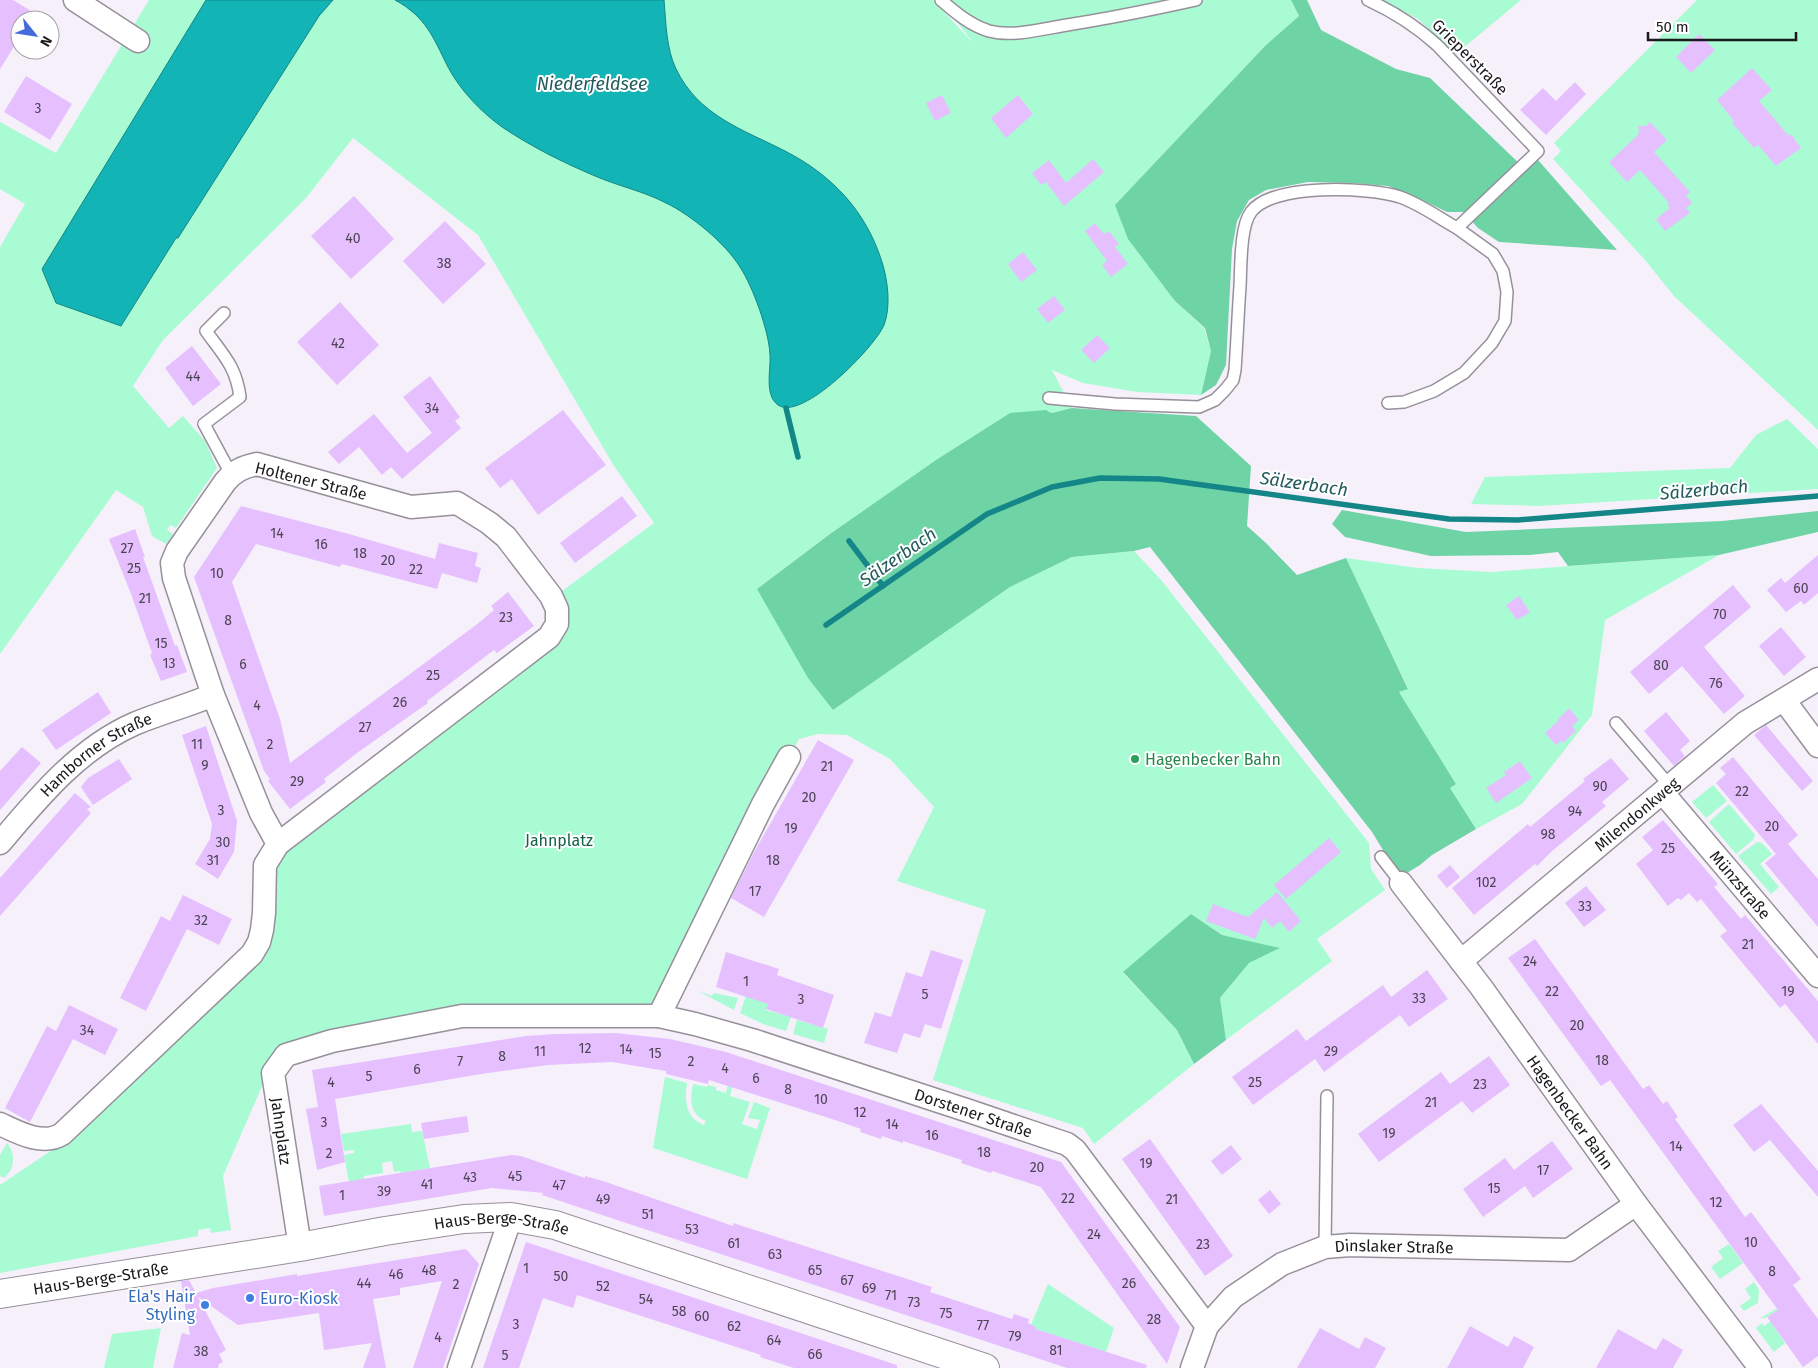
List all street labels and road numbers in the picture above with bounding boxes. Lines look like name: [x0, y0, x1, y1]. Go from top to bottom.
street label: Grieperstraße: [1428, 15, 1512, 99]
street label: Holtener Straße: [253, 458, 369, 504]
street label: Hamborner Straße: [36, 708, 154, 801]
street label: Milendonkweg: [1590, 773, 1683, 855]
street label: Münzstraße: [1706, 846, 1775, 923]
street label: Hagenbecker Bahn: [1523, 1051, 1618, 1173]
street label: Dorstener Straße: [912, 1084, 1035, 1141]
street label: Jahnplatz: [267, 1096, 295, 1166]
street label: Haus-Berge-Straße: [432, 1207, 572, 1239]
street label: Dinslaker Straße: [1334, 1235, 1454, 1257]
street label: Haus-Berge-Straße: [32, 1258, 170, 1298]

